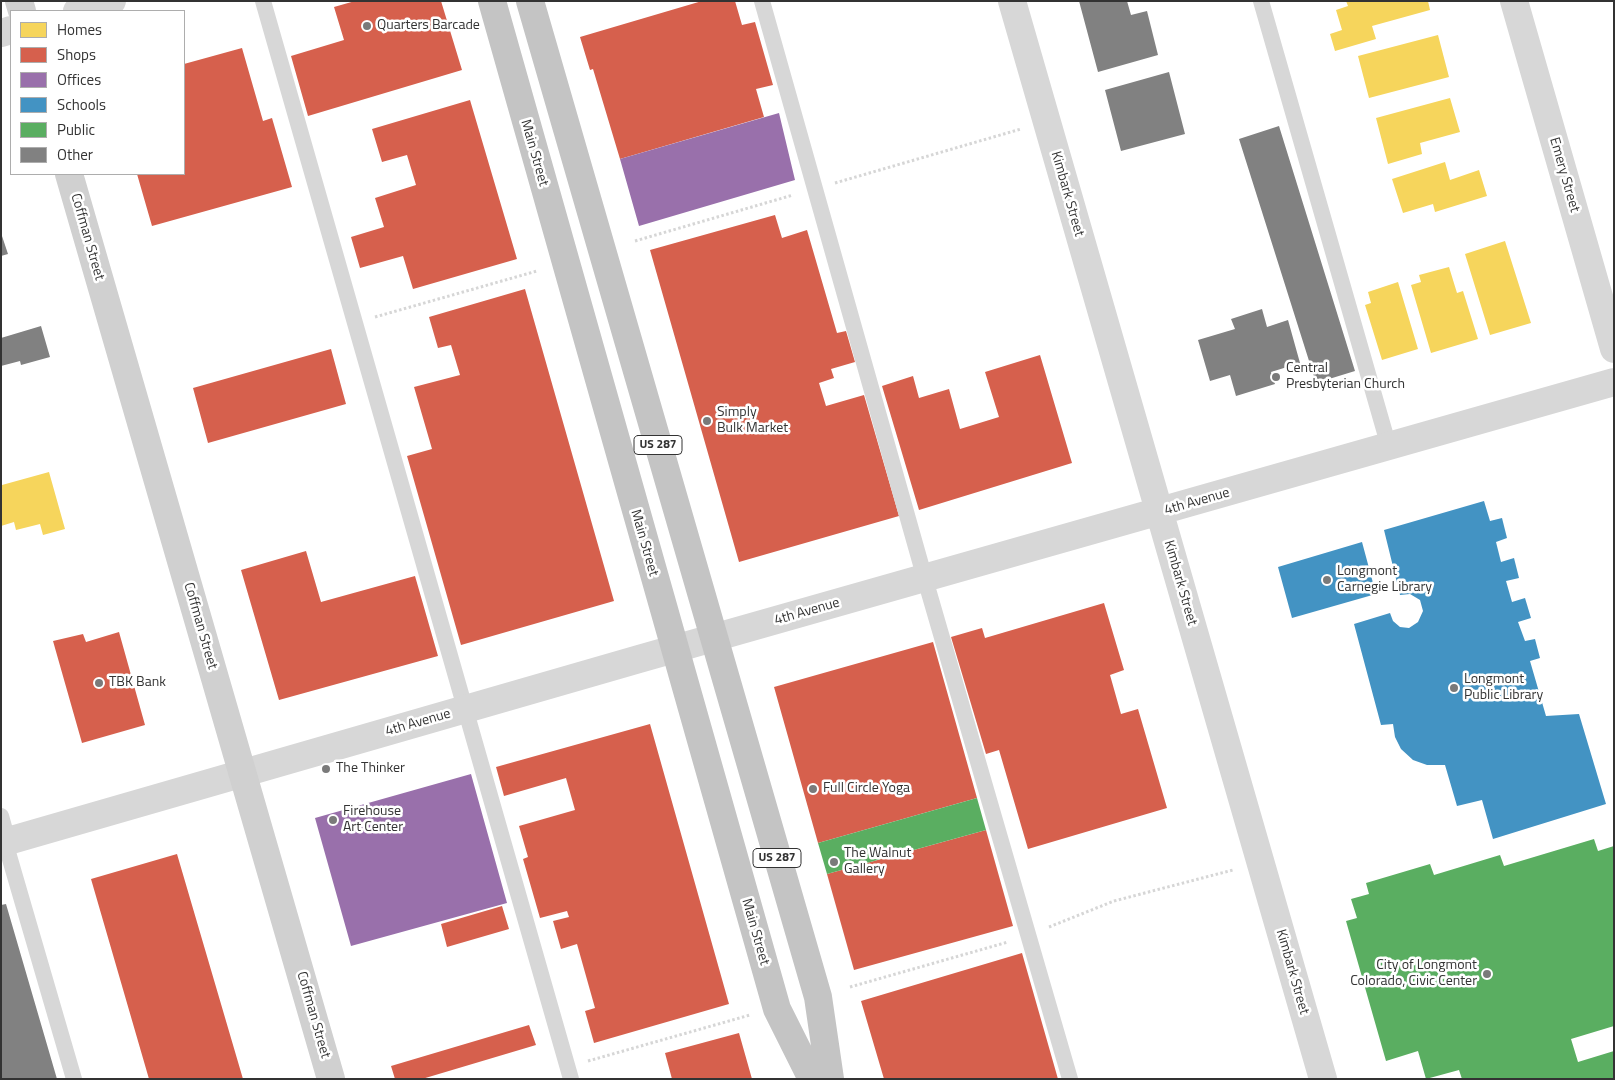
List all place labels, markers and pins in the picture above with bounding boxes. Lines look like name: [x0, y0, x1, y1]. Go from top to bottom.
place label: Quarters Barcade: [377, 18, 480, 34]
marker: Quarters Barcade: [361, 20, 373, 32]
place label: Central Presbyterian Church: [1286, 361, 1405, 394]
marker: Central Presbyterian Church: [1270, 371, 1282, 383]
place label: Simply Bulk Market: [717, 405, 788, 438]
marker: Simply Bulk Market: [701, 415, 713, 427]
place label: Longmont Carnegie Library: [1337, 564, 1432, 596]
marker: Longmont Carnegie Library: [1321, 574, 1333, 586]
place label: Longmont Public Library: [1464, 672, 1543, 704]
place label: TBK Bank: [109, 675, 166, 691]
marker: TBK Bank: [93, 677, 105, 689]
marker: Longmont Public Library: [1448, 682, 1460, 694]
place label: The Thinker: [336, 761, 405, 777]
marker: The Thinker: [320, 763, 332, 775]
place label: Full Circle Yoga: [823, 781, 910, 797]
marker: Full Circle Yoga: [807, 783, 819, 795]
place label: Firehouse Art Center: [343, 804, 403, 836]
marker: Firehouse Art Center: [327, 814, 339, 826]
place label: The Walnut Gallery: [844, 846, 911, 879]
marker: The Walnut Gallery: [828, 856, 840, 868]
place label: City of Longmont Colorado, Civic Center: [1350, 958, 1477, 990]
marker: City of Longmont Colorado, Civic Center: [1481, 968, 1493, 980]

